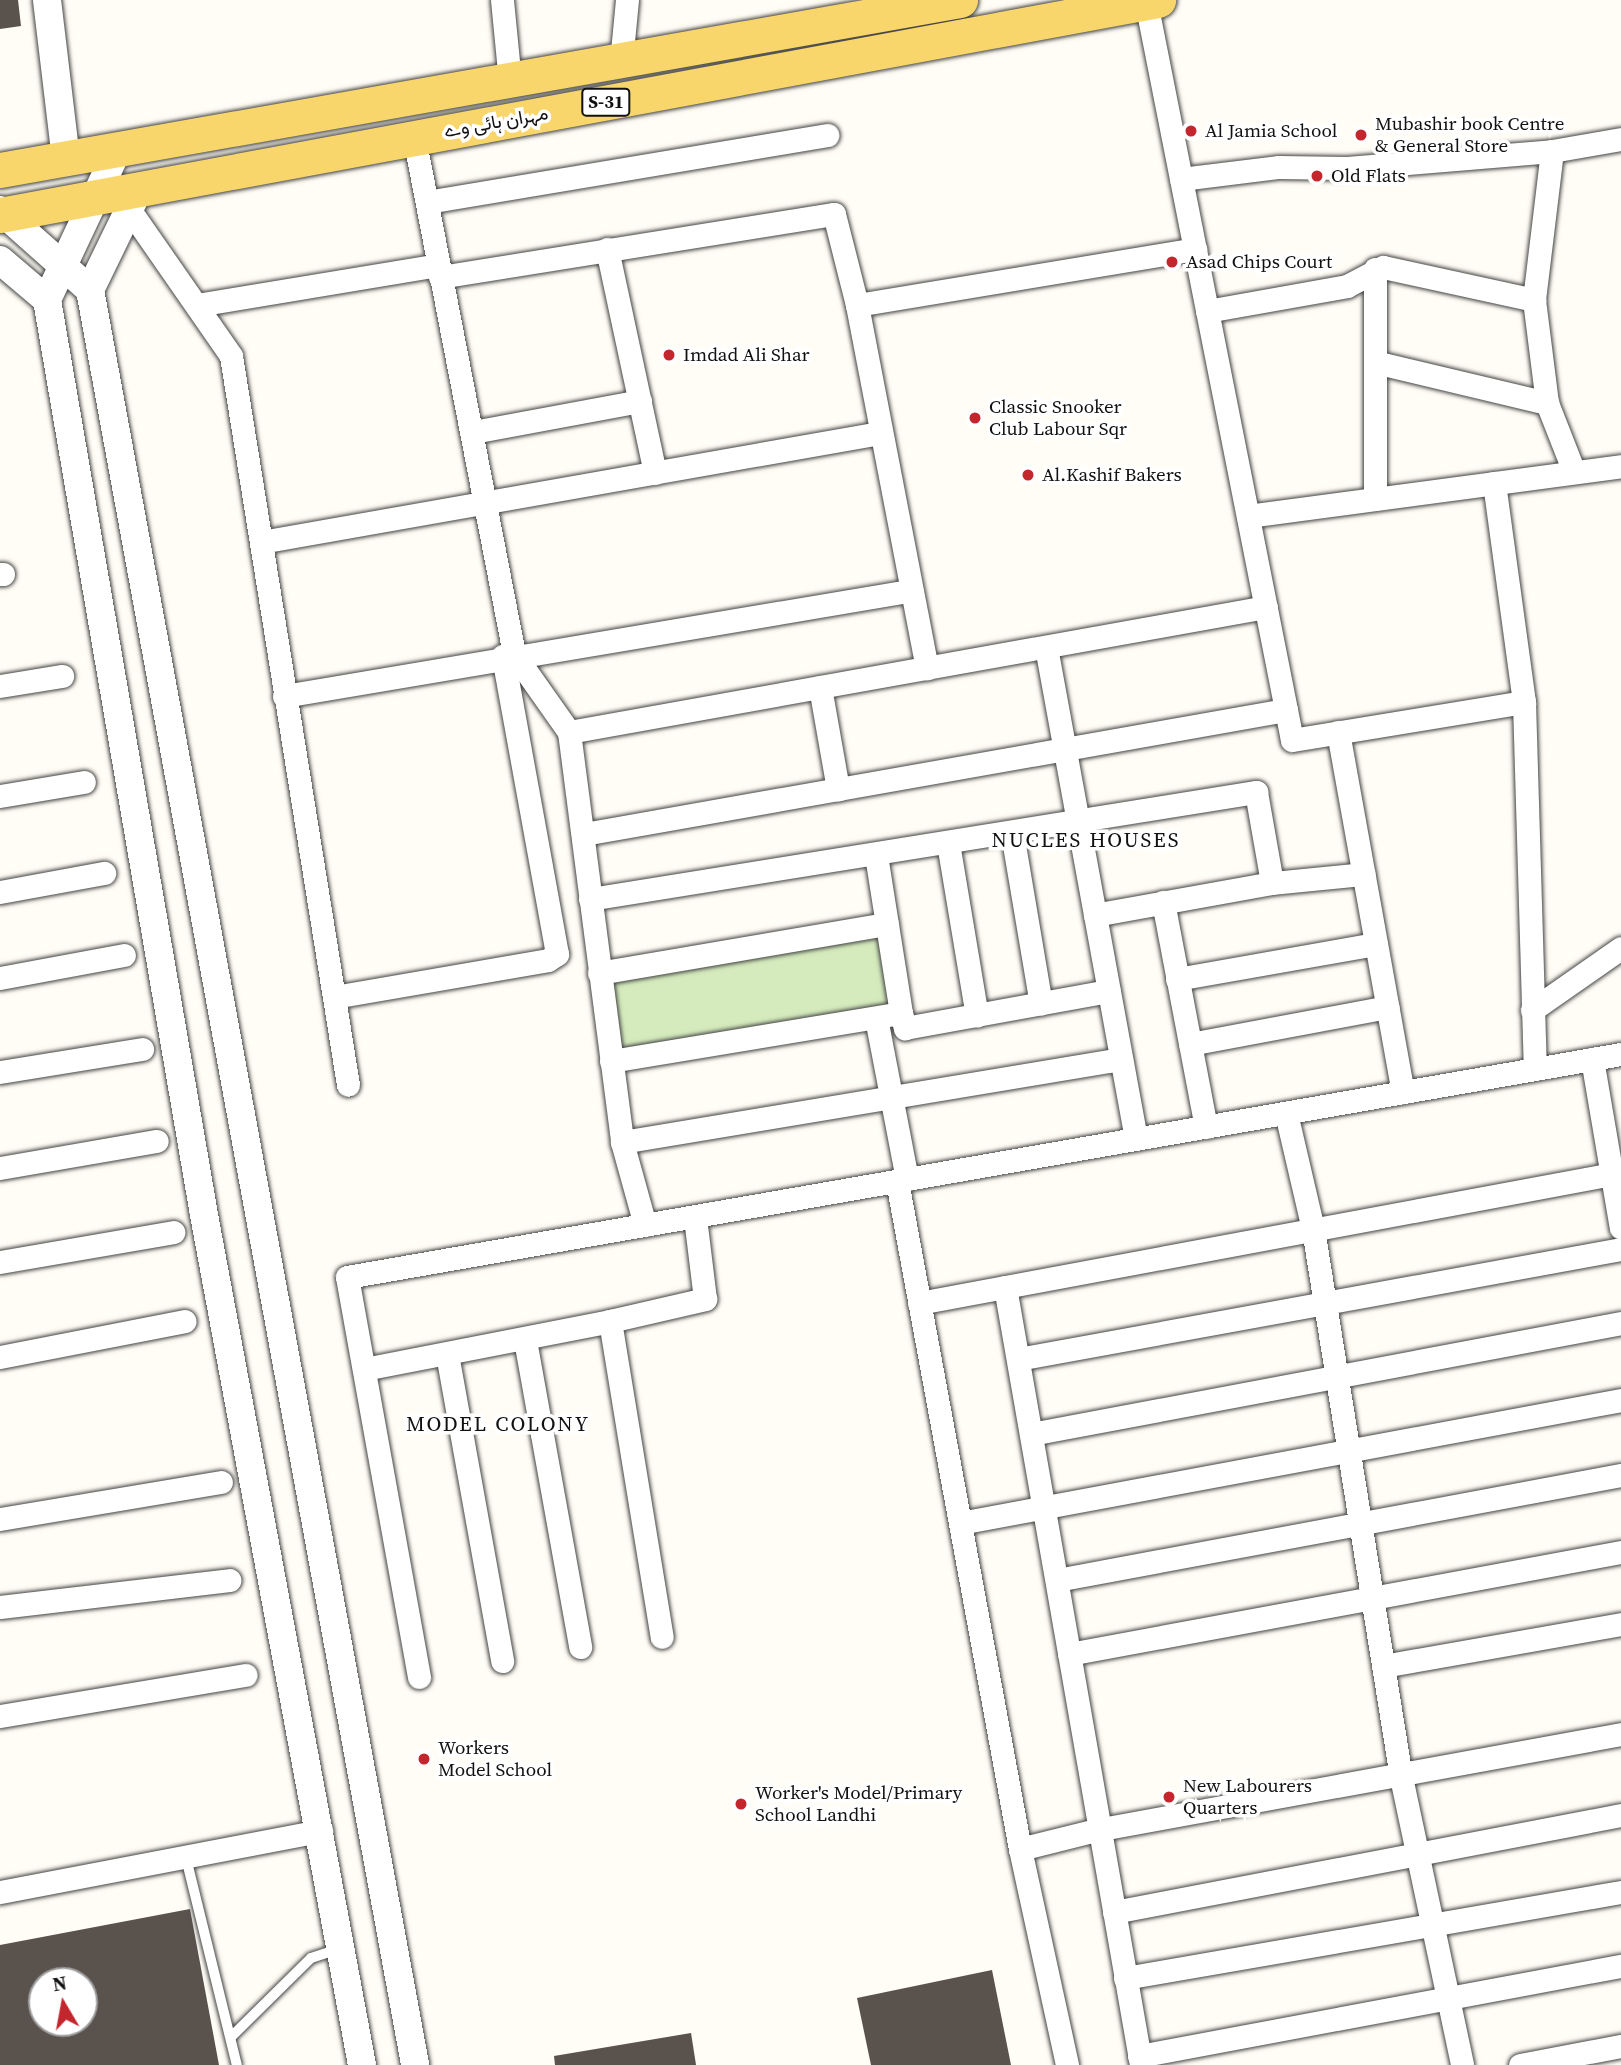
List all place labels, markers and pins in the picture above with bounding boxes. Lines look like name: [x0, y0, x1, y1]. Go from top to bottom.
place label: Mubashir book Centre & General Store: [1375, 113, 1564, 157]
place label: Al Jamia School: [1205, 120, 1337, 142]
marker: Al Jamia School: [1183, 123, 1199, 139]
marker: Mubashir book Centre & General Store: [1353, 127, 1369, 143]
place label: Old Flats: [1331, 165, 1406, 187]
marker: Old Flats: [1309, 168, 1325, 184]
place label: Asad Chips Court: [1186, 251, 1332, 273]
marker: Asad Chips Court: [1164, 254, 1180, 270]
place label: Imdad Ali Shar: [683, 344, 810, 366]
marker: Imdad Ali Shar: [661, 347, 677, 363]
place label: Classic Snooker Club Labour Sqr: [989, 396, 1127, 440]
marker: Classic Snooker Club Labour Sqr: [967, 410, 983, 426]
place label: Al.Kashif Bakers: [1042, 464, 1182, 486]
marker: Al.Kashif Bakers: [1020, 467, 1036, 483]
place label: Workers Model School: [438, 1737, 552, 1781]
marker: Workers Model School: [416, 1751, 432, 1767]
place label: New Labourers Quarters: [1183, 1775, 1312, 1819]
place label: Worker's Model/Primary School Landhi: [755, 1782, 962, 1826]
marker: New Labourers Quarters: [1161, 1789, 1177, 1805]
marker: Worker's Model/Primary School Landhi: [733, 1796, 749, 1812]

